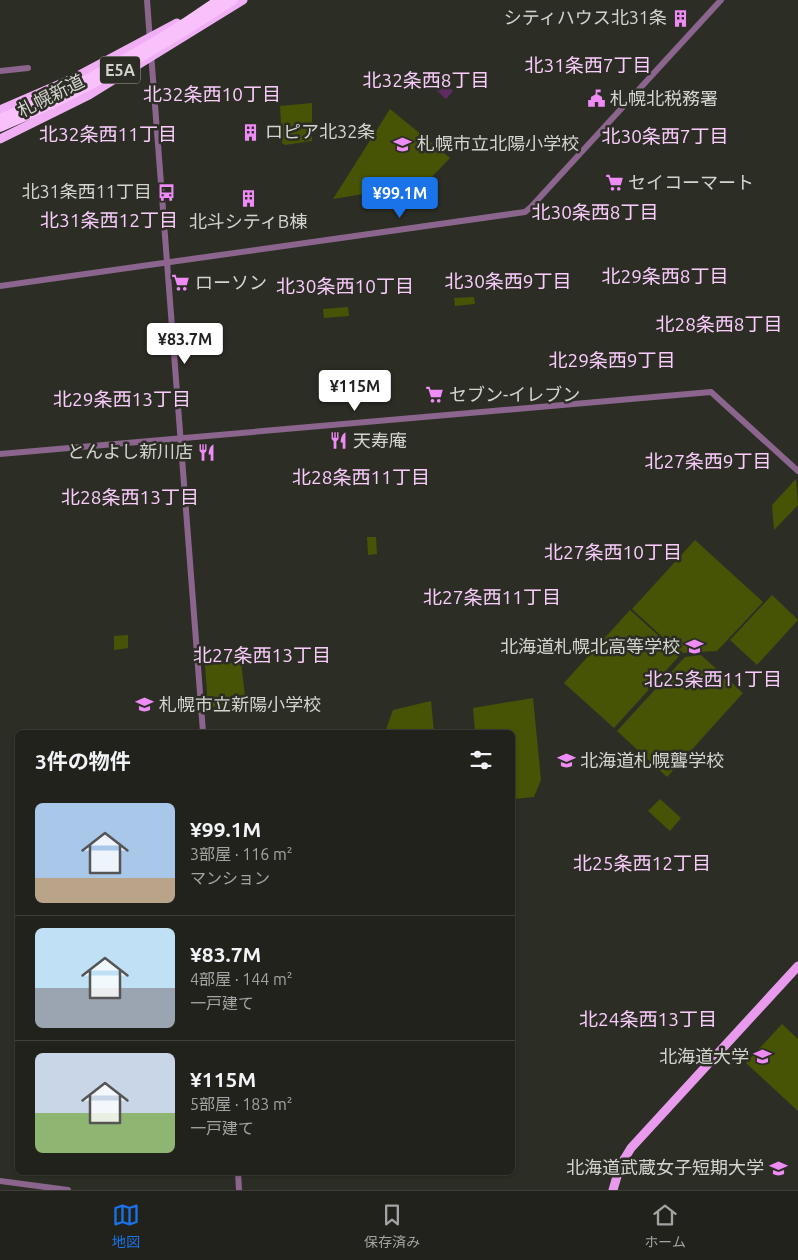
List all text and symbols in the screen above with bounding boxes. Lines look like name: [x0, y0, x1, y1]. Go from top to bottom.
place label: シティハウス北31条: [504, 7, 667, 27]
building icon: シティハウス北31条: [671, 8, 691, 28]
district label: 北31条西7丁目: [524, 54, 652, 76]
road number: E5A: [100, 56, 140, 84]
district label: 北32条西8丁目: [362, 69, 490, 91]
street label: 札幌新道: [14, 70, 87, 120]
district label: 北32条西10丁目: [143, 83, 281, 105]
place label: 札幌北税務署: [610, 88, 718, 108]
public building icon: 札幌北税務署: [586, 89, 606, 109]
place label: ロピア北32条: [265, 121, 375, 141]
building icon: ロピア北32条: [241, 122, 261, 142]
district label: 北32条西11丁目: [39, 123, 177, 145]
district label: 北30条西7丁目: [601, 125, 729, 147]
place label: 札幌市立北陽小学校: [417, 133, 579, 153]
school or university icon: 札幌市立北陽小学校: [393, 134, 413, 154]
place label: セイコーマート: [628, 172, 754, 192]
supermarket icon: セイコーマート: [604, 173, 624, 193]
pin: ¥99.1M: [359, 176, 441, 219]
place label: 北31条西11丁目: [21, 181, 152, 201]
bus stop icon: 北31条西11丁目: [156, 182, 176, 202]
text: ¥99.1M: [373, 184, 427, 202]
building icon: 北斗シティB棟: [238, 189, 258, 209]
district label: 北30条西8丁目: [531, 201, 659, 223]
district label: 北31条西12丁目: [40, 209, 178, 231]
place label: 北斗シティB棟: [189, 211, 307, 231]
district label: 北29条西8丁目: [601, 265, 729, 287]
district label: 北30条西9丁目: [444, 270, 572, 292]
place label: ローソン: [195, 272, 267, 292]
supermarket icon: ローソン: [171, 273, 191, 293]
district label: 北30条西10丁目: [276, 275, 414, 297]
district label: 北28条西8丁目: [655, 313, 783, 335]
pin: ¥83.7M: [144, 322, 226, 365]
text: ¥83.7M: [158, 330, 212, 348]
district label: 北29条西9丁目: [548, 349, 676, 371]
pin: ¥115M: [320, 370, 390, 412]
text: ¥115M: [330, 377, 380, 395]
place label: セブン-イレブン: [449, 384, 580, 404]
supermarket icon: セブン-イレブン: [425, 385, 445, 405]
district label: 北29条西13丁目: [53, 388, 191, 410]
place label: 天寿庵: [353, 430, 407, 450]
restaurant icon: 天寿庵: [329, 431, 349, 451]
place label: とんよし新川店: [67, 441, 193, 461]
restaurant icon: とんよし新川店: [197, 442, 217, 462]
district label: 北27条西9丁目: [644, 450, 772, 472]
district label: 北28条西11丁目: [292, 466, 430, 488]
district label: 北28条西13丁目: [61, 486, 199, 508]
district label: 北27条西10丁目: [544, 541, 682, 563]
district label: 北27条西11丁目: [423, 586, 561, 608]
place label: 北海道札幌北高等学校: [500, 636, 680, 656]
school or university icon: 北海道札幌北高等学校: [684, 637, 704, 657]
district label: 北27条西13丁目: [193, 644, 331, 666]
district label: 北25条西11丁目: [644, 668, 782, 690]
place label: 札幌市立新陽小学校: [159, 694, 321, 714]
school or university icon: 札幌市立新陽小学校: [135, 695, 155, 715]
icon: filters: [467, 746, 495, 774]
text: 3件の物件: [35, 749, 131, 773]
place label: 北海道札幌聾学校: [580, 750, 724, 770]
school or university icon: 北海道札幌聾学校: [556, 751, 576, 771]
text: ¥99.1M: [190, 817, 261, 841]
icon: home: [75, 823, 135, 883]
text: 3部屋 · 116 m²: [190, 845, 293, 863]
district label: 北25条西12丁目: [573, 852, 711, 874]
text: マンション: [190, 869, 270, 887]
text: ¥83.7M: [190, 942, 261, 966]
icon: home: [75, 948, 135, 1008]
text: 4部屋 · 144 m²: [190, 970, 293, 988]
text: 一戸建て: [190, 994, 254, 1012]
district label: 北24条西13丁目: [579, 1008, 717, 1030]
place label: 北海道大学: [659, 1046, 749, 1066]
school or university icon: 北海道大学: [753, 1047, 773, 1067]
text: ¥115M: [190, 1067, 256, 1091]
icon: home: [75, 1073, 135, 1133]
text: 5部屋 · 183 m²: [190, 1095, 293, 1113]
text: 一戸建て: [190, 1119, 254, 1137]
place label: 北海道武蔵女子短期大学: [566, 1157, 764, 1177]
school or university icon: 北海道武蔵女子短期大学: [768, 1158, 788, 1178]
tab: 地図: [112, 1201, 140, 1251]
tab: 保存済み: [364, 1201, 420, 1251]
tab: ホーム: [644, 1201, 686, 1251]

